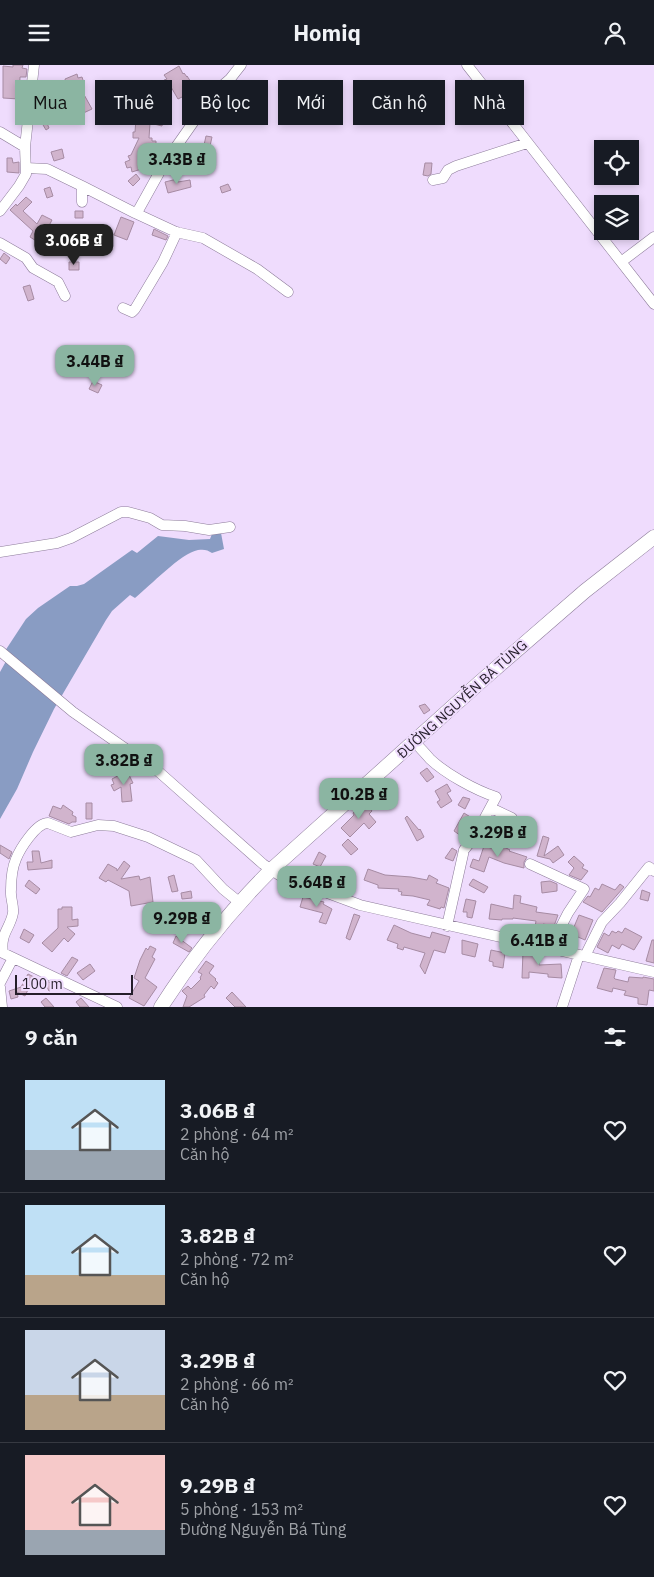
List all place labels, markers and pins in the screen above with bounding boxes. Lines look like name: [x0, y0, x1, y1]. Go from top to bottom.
pin: 3.43B ₫: [131, 143, 223, 185]
pin: 3.06B ₫: [28, 223, 120, 266]
pin: 3.44B ₫: [49, 345, 141, 387]
pin: 3.82B ₫: [78, 743, 170, 786]
pin: 10.2B ₫: [313, 777, 405, 820]
pin: 3.29B ₫: [452, 815, 544, 858]
pin: 5.64B ₫: [271, 865, 363, 908]
pin: 9.29B ₫: [136, 901, 228, 944]
pin: 6.41B ₫: [493, 923, 585, 966]

